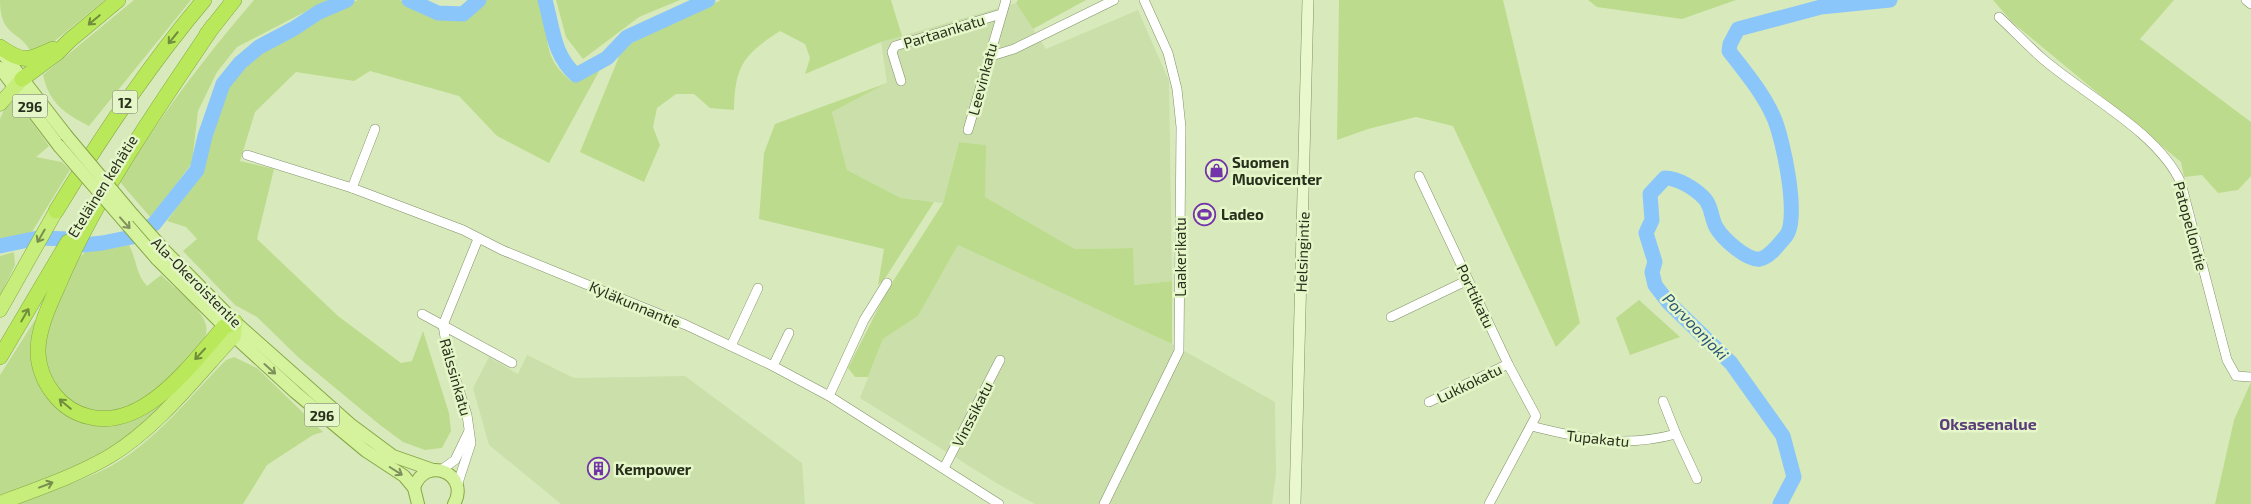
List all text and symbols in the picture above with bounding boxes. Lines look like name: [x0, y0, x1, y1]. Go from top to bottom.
street label: Partaankatu: [901, 10, 987, 52]
one-way arrow: [88, 14, 101, 25]
one-way arrow: [167, 31, 178, 44]
street label: Leevinkatu: [964, 41, 1000, 117]
road number: 12: [112, 90, 138, 114]
road number: 296: [12, 94, 48, 118]
street label: Eteläinen kehätie: [63, 131, 141, 241]
place label: Suomen Muovicenter: [1232, 153, 1323, 188]
shop icon: Suomen Muovicenter: [1204, 159, 1228, 183]
street label: Patopellontie: [2170, 179, 2212, 273]
sports icon: Ladeo: [1193, 202, 1217, 226]
place label: Ladeo: [1221, 205, 1264, 223]
street label: Helsingintie: [1292, 211, 1312, 293]
one-way arrow: [119, 217, 130, 230]
street label: Laakerikatu: [1171, 217, 1189, 297]
one-way arrow: [36, 228, 46, 243]
street label: Ala-Okeroistentie: [148, 233, 246, 331]
street label: Porttikatu: [1453, 261, 1499, 331]
street label: Kyläkunnantie: [587, 277, 683, 331]
water label: Porvoonjoki: [1659, 289, 1733, 364]
one-way arrow: [21, 309, 31, 323]
street label: Rälssinkatu: [436, 336, 476, 418]
one-way arrow: [194, 347, 206, 360]
street label: Lukkokatu: [1434, 360, 1504, 406]
one-way arrow: [263, 363, 276, 375]
street label: Vinssikatu: [948, 378, 996, 450]
one-way arrow: [58, 399, 71, 410]
road number: 296: [304, 404, 340, 426]
district label: Oksasenalue: [1939, 414, 2037, 433]
street label: Tupakatu: [1566, 426, 1630, 450]
building icon: Kempower: [587, 457, 611, 481]
place label: Kempower: [615, 460, 692, 478]
one-way arrow: [389, 466, 403, 476]
one-way arrow: [37, 480, 53, 489]

